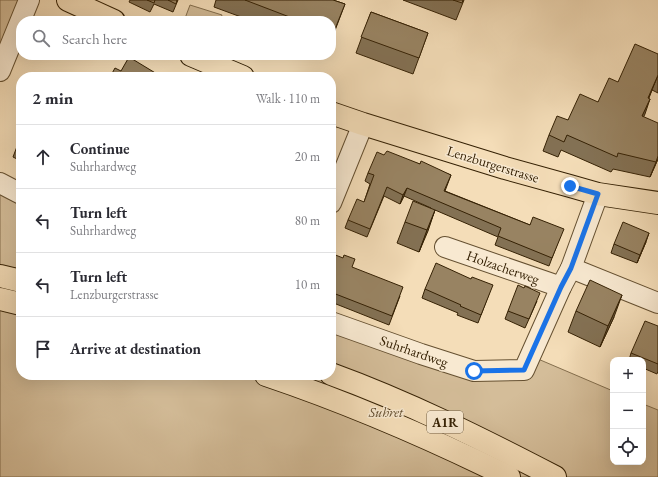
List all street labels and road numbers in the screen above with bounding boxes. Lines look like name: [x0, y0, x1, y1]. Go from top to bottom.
street label: Lenzburgerstrasse: [445, 141, 542, 187]
street label: Holzacherweg: [464, 246, 543, 288]
street label: Suhrhardweg: [377, 331, 451, 371]
road number: A1R: [427, 411, 463, 433]

